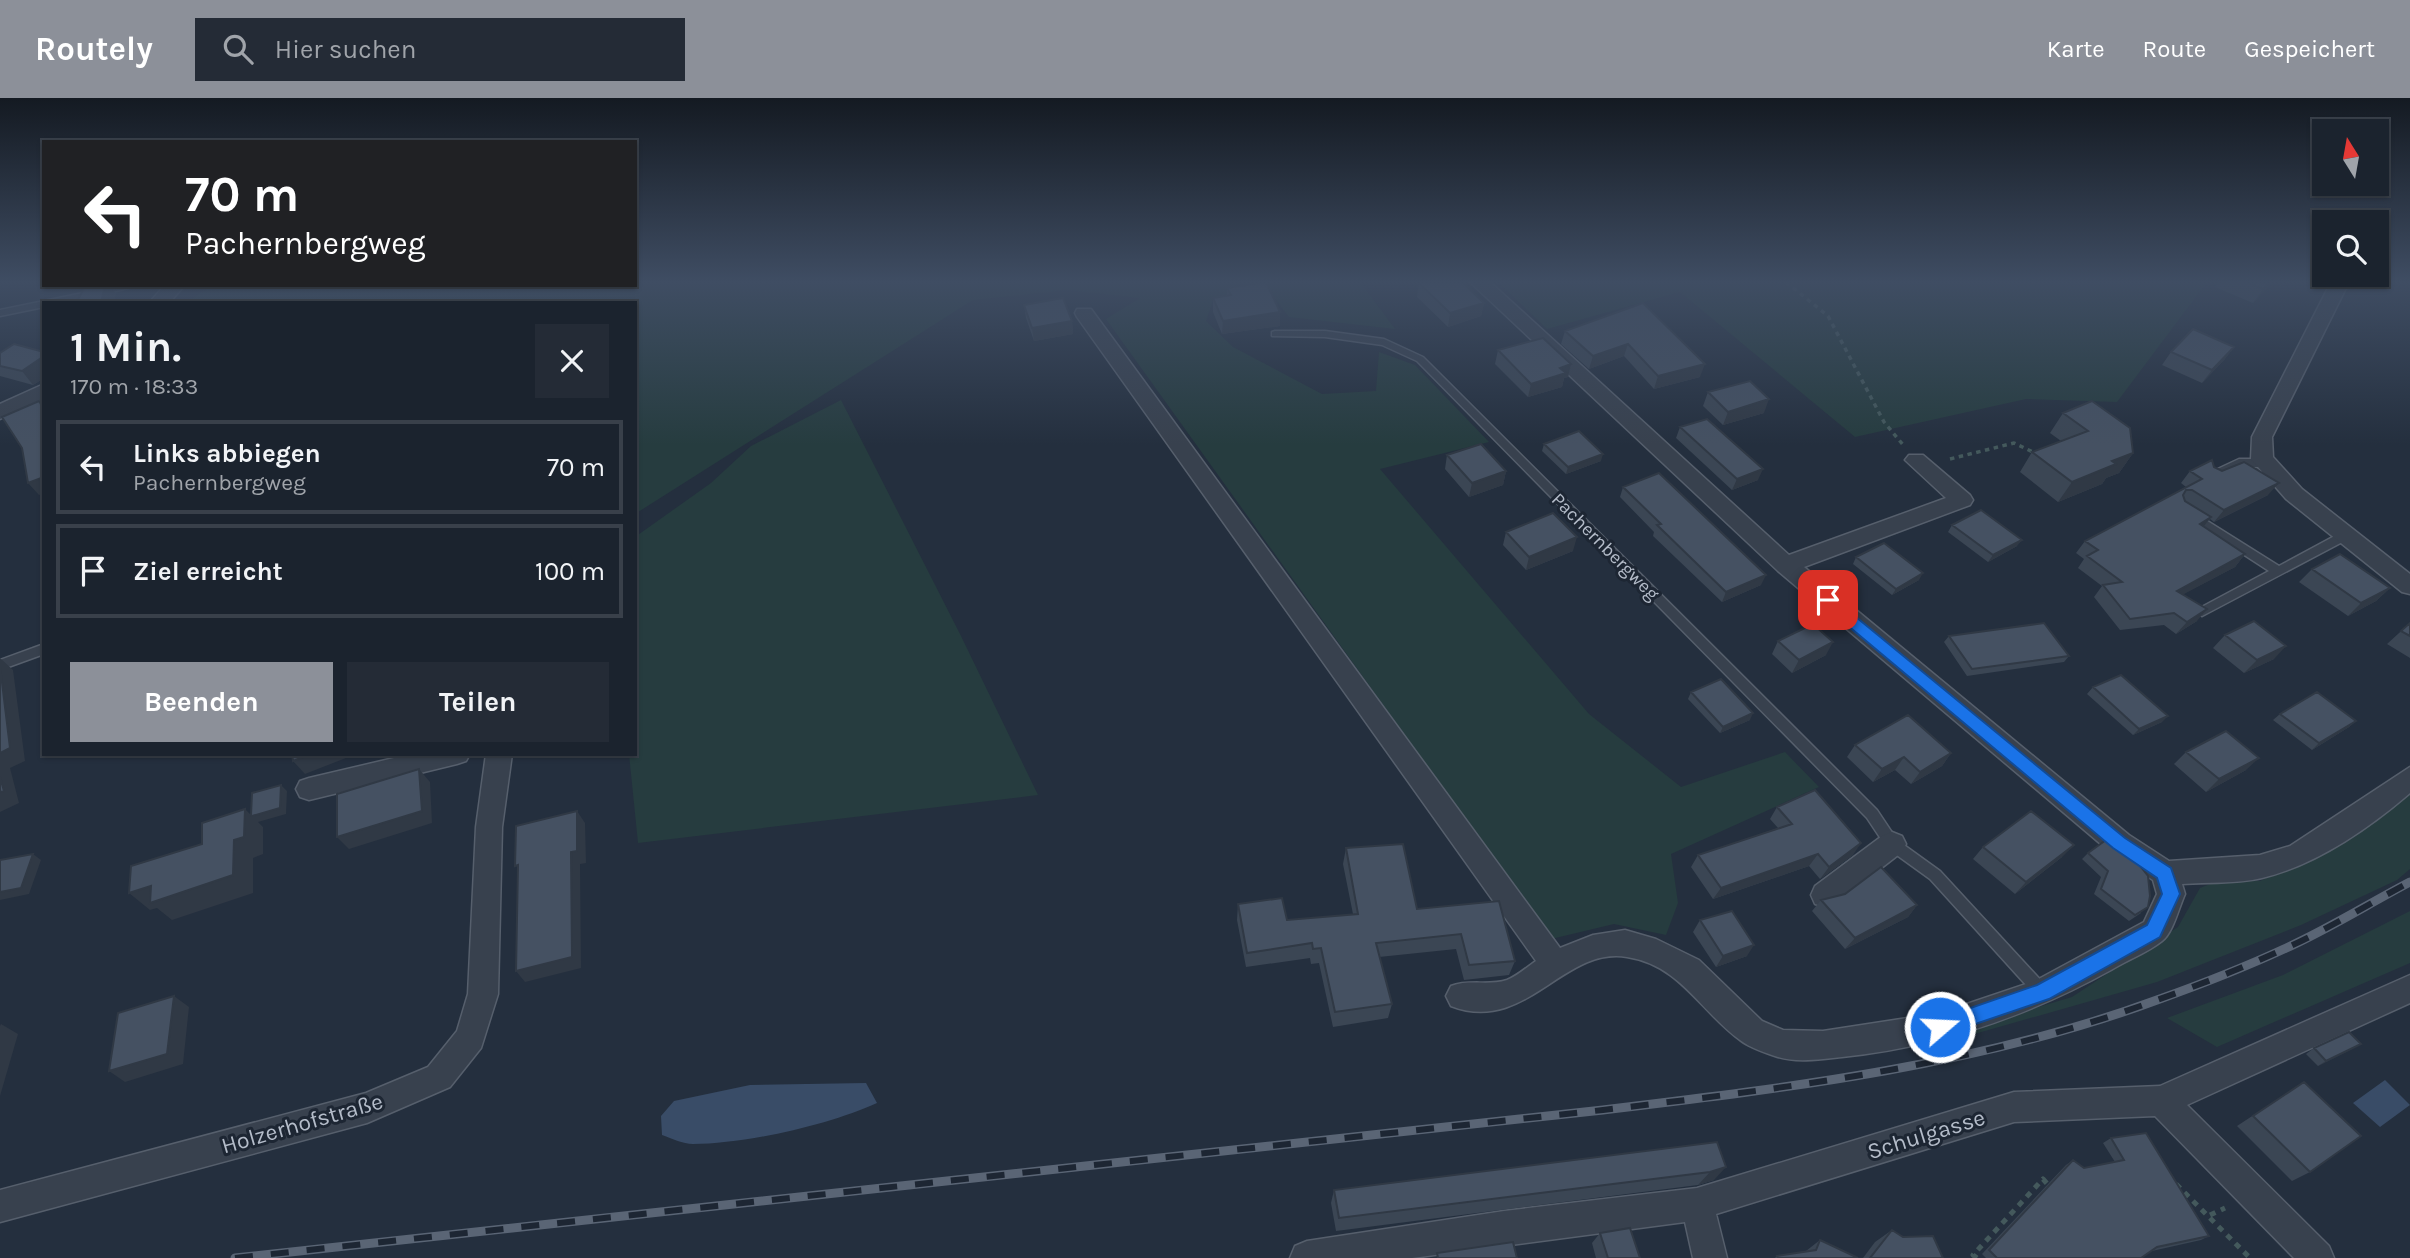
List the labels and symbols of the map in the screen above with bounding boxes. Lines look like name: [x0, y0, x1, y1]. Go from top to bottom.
north arrow: [2312, 119, 2389, 196]
street label: Pachernbergweg: [1547, 488, 1664, 605]
pin: [1798, 570, 1858, 630]
position arrow: [1903, 990, 1977, 1064]
street label: Holzerhofstraße: [218, 1088, 386, 1159]
street label: Schulgasse: [1864, 1104, 1988, 1165]

